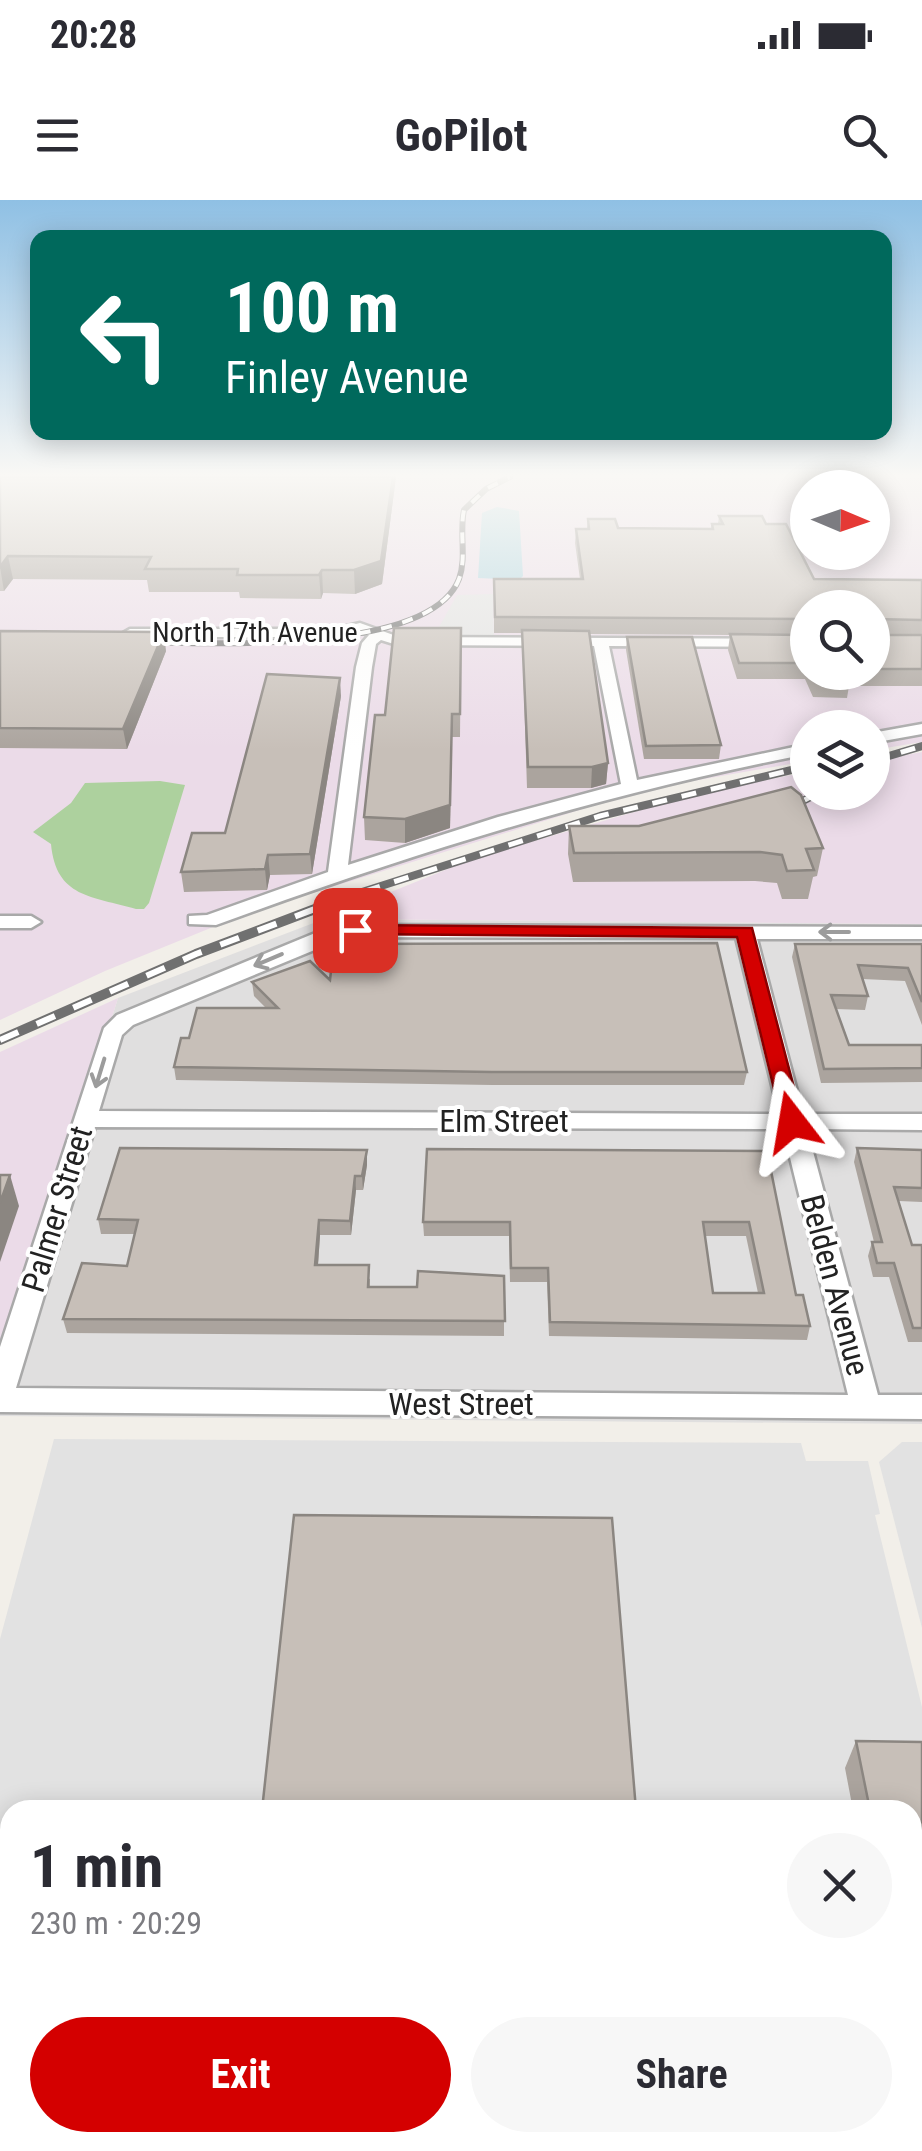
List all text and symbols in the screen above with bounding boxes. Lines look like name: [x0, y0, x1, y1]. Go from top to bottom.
text: 20:28: [50, 13, 137, 57]
icon: menu: [30, 108, 85, 163]
icon: search: [837, 108, 892, 163]
text: GoPilot: [394, 109, 528, 162]
text: 100 m: [225, 267, 399, 349]
icon: left: [60, 270, 190, 400]
text: Finley Avenue: [225, 351, 469, 404]
north arrow: [790, 470, 890, 570]
map controls: [790, 470, 890, 810]
button: search: [790, 590, 890, 690]
street label: North 17th Avenue: [152, 616, 358, 649]
button: layers: [790, 710, 890, 810]
pin: [313, 888, 398, 973]
icon: arrive: [328, 903, 383, 958]
one-way arrow: [818, 922, 850, 942]
one-way arrow: [253, 952, 284, 970]
one-way arrow: [89, 1056, 107, 1088]
position arrow: [740, 1070, 844, 1174]
street label: Elm Street: [439, 1102, 569, 1140]
street label: Palmer Street: [14, 1121, 100, 1297]
street label: Belden Avenue: [793, 1190, 877, 1380]
street label: West Street: [388, 1385, 534, 1423]
text: 1 min: [30, 1831, 163, 1902]
button: close: [787, 1833, 892, 1938]
text: 230 m · 20:29: [30, 1904, 202, 1942]
button: Exit: [30, 2017, 451, 2132]
button: Share: [471, 2017, 892, 2132]

